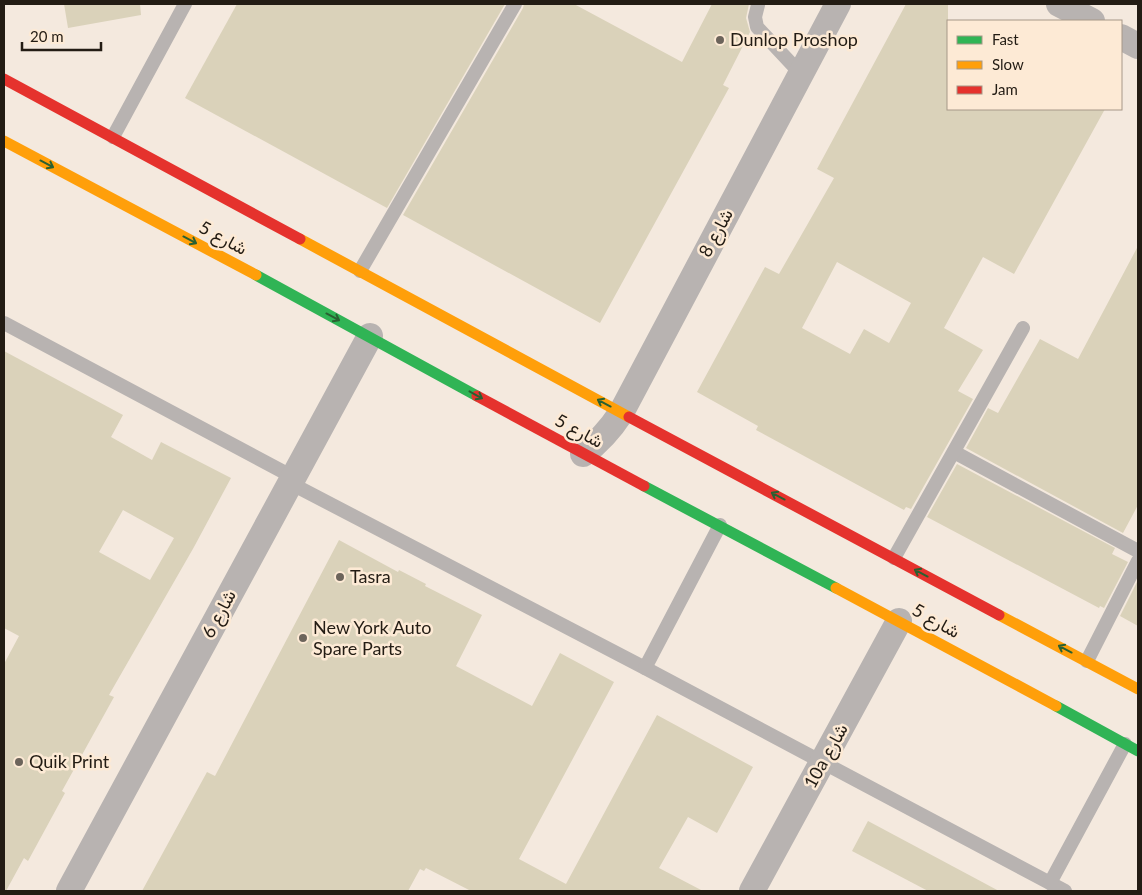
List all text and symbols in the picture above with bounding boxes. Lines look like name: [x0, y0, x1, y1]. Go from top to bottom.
scale bar: [22, 20, 101, 52]
legend: [947, 20, 1122, 110]
text: 20 m: [30, 27, 64, 45]
place label: Dunlop Proshop: [730, 28, 858, 50]
text: Fast: [992, 30, 1019, 48]
marker: Dunlop Proshop: [714, 34, 726, 46]
text: Slow: [992, 55, 1024, 73]
text: Jam: [992, 80, 1018, 98]
one-way arrow: [39, 159, 53, 169]
street label: شارع 8: [693, 205, 739, 261]
street label: شارع 5: [195, 215, 251, 261]
one-way arrow: [182, 236, 197, 245]
one-way arrow: [326, 312, 341, 322]
one-way arrow: [468, 391, 483, 400]
one-way arrow: [596, 398, 611, 408]
street label: شارع 5: [551, 408, 607, 454]
one-way arrow: [771, 491, 786, 500]
place label: Tasra: [350, 565, 391, 587]
one-way arrow: [914, 568, 929, 578]
marker: Tasra: [334, 571, 346, 583]
street label: شارع 6: [196, 586, 242, 642]
street label: شارع 5: [908, 598, 964, 644]
place label: New York Auto Spare Parts: [313, 616, 431, 659]
marker: New York Auto Spare Parts: [297, 632, 309, 644]
one-way arrow: [1057, 644, 1072, 654]
street label: 10a شارع: [798, 719, 854, 793]
place label: Quik Print: [29, 750, 110, 772]
marker: Quik Print: [13, 756, 25, 768]

